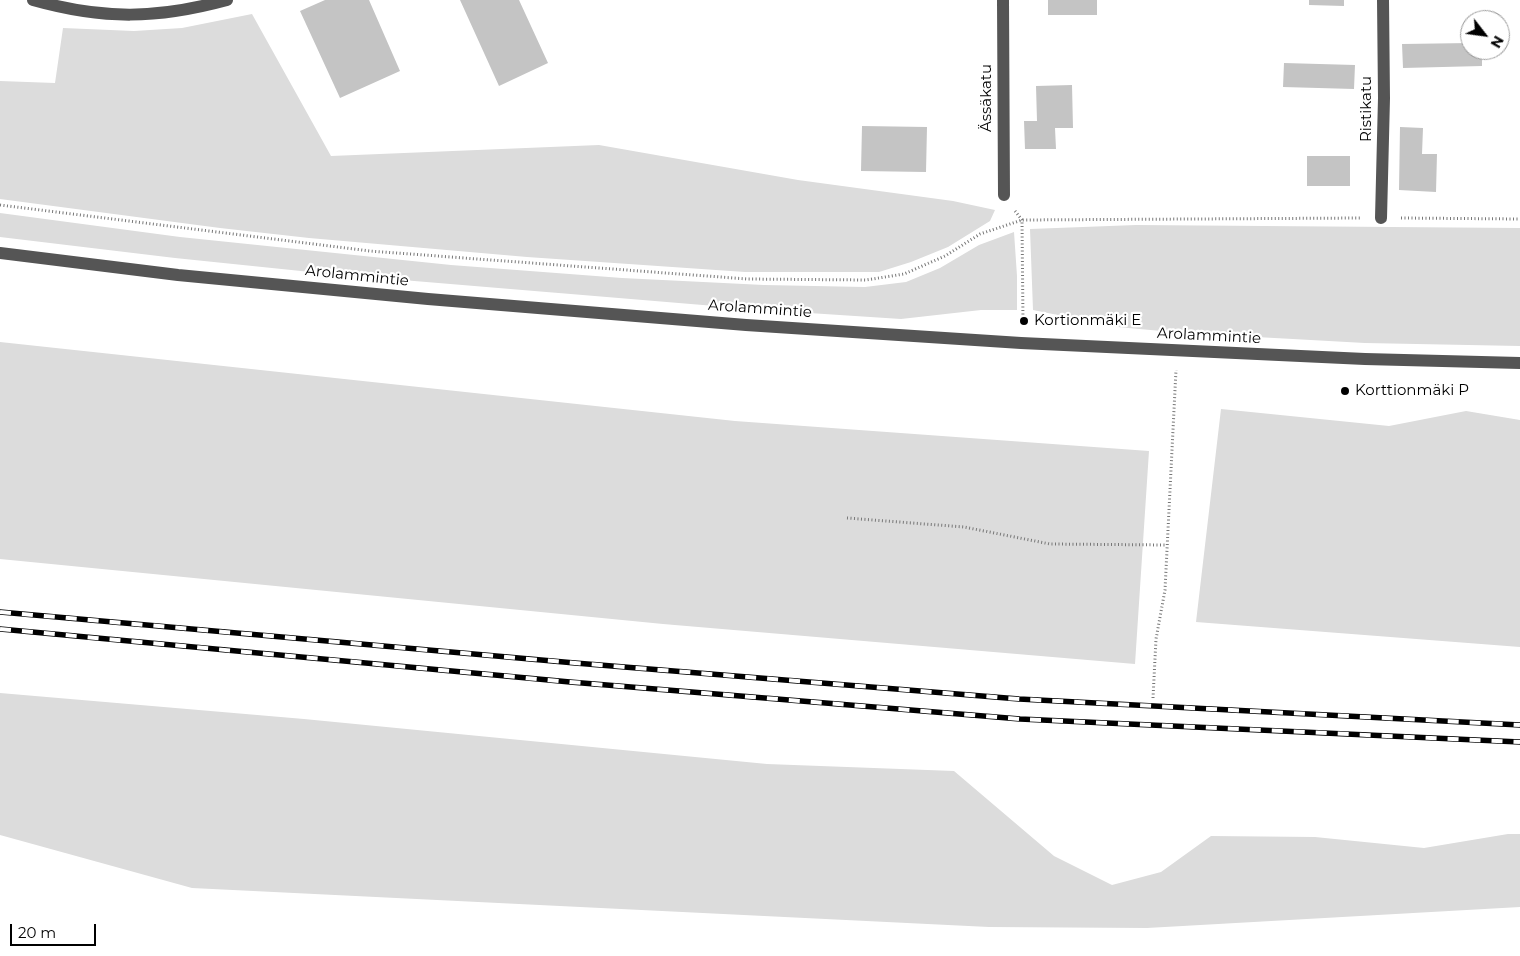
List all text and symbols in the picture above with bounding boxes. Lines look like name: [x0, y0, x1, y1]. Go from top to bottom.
north arrow: [1460, 10, 1510, 60]
text: N: [1487, 33, 1508, 51]
street label: Ässäkatu: [978, 64, 996, 132]
street label: Ristikatu: [1358, 76, 1376, 142]
street label: Arolammintie: [304, 262, 410, 290]
street label: Arolammintie: [707, 296, 813, 322]
place label: Kortionmäki E: [1034, 312, 1141, 330]
marker: Kortionmäki E: [1018, 315, 1030, 327]
street label: Arolammintie: [1157, 324, 1261, 348]
place label: Korttionmäki P: [1355, 382, 1469, 400]
marker: Korttionmäki P: [1339, 385, 1351, 397]
scale bar: [12, 914, 99, 946]
text: 20 m: [18, 923, 56, 942]

